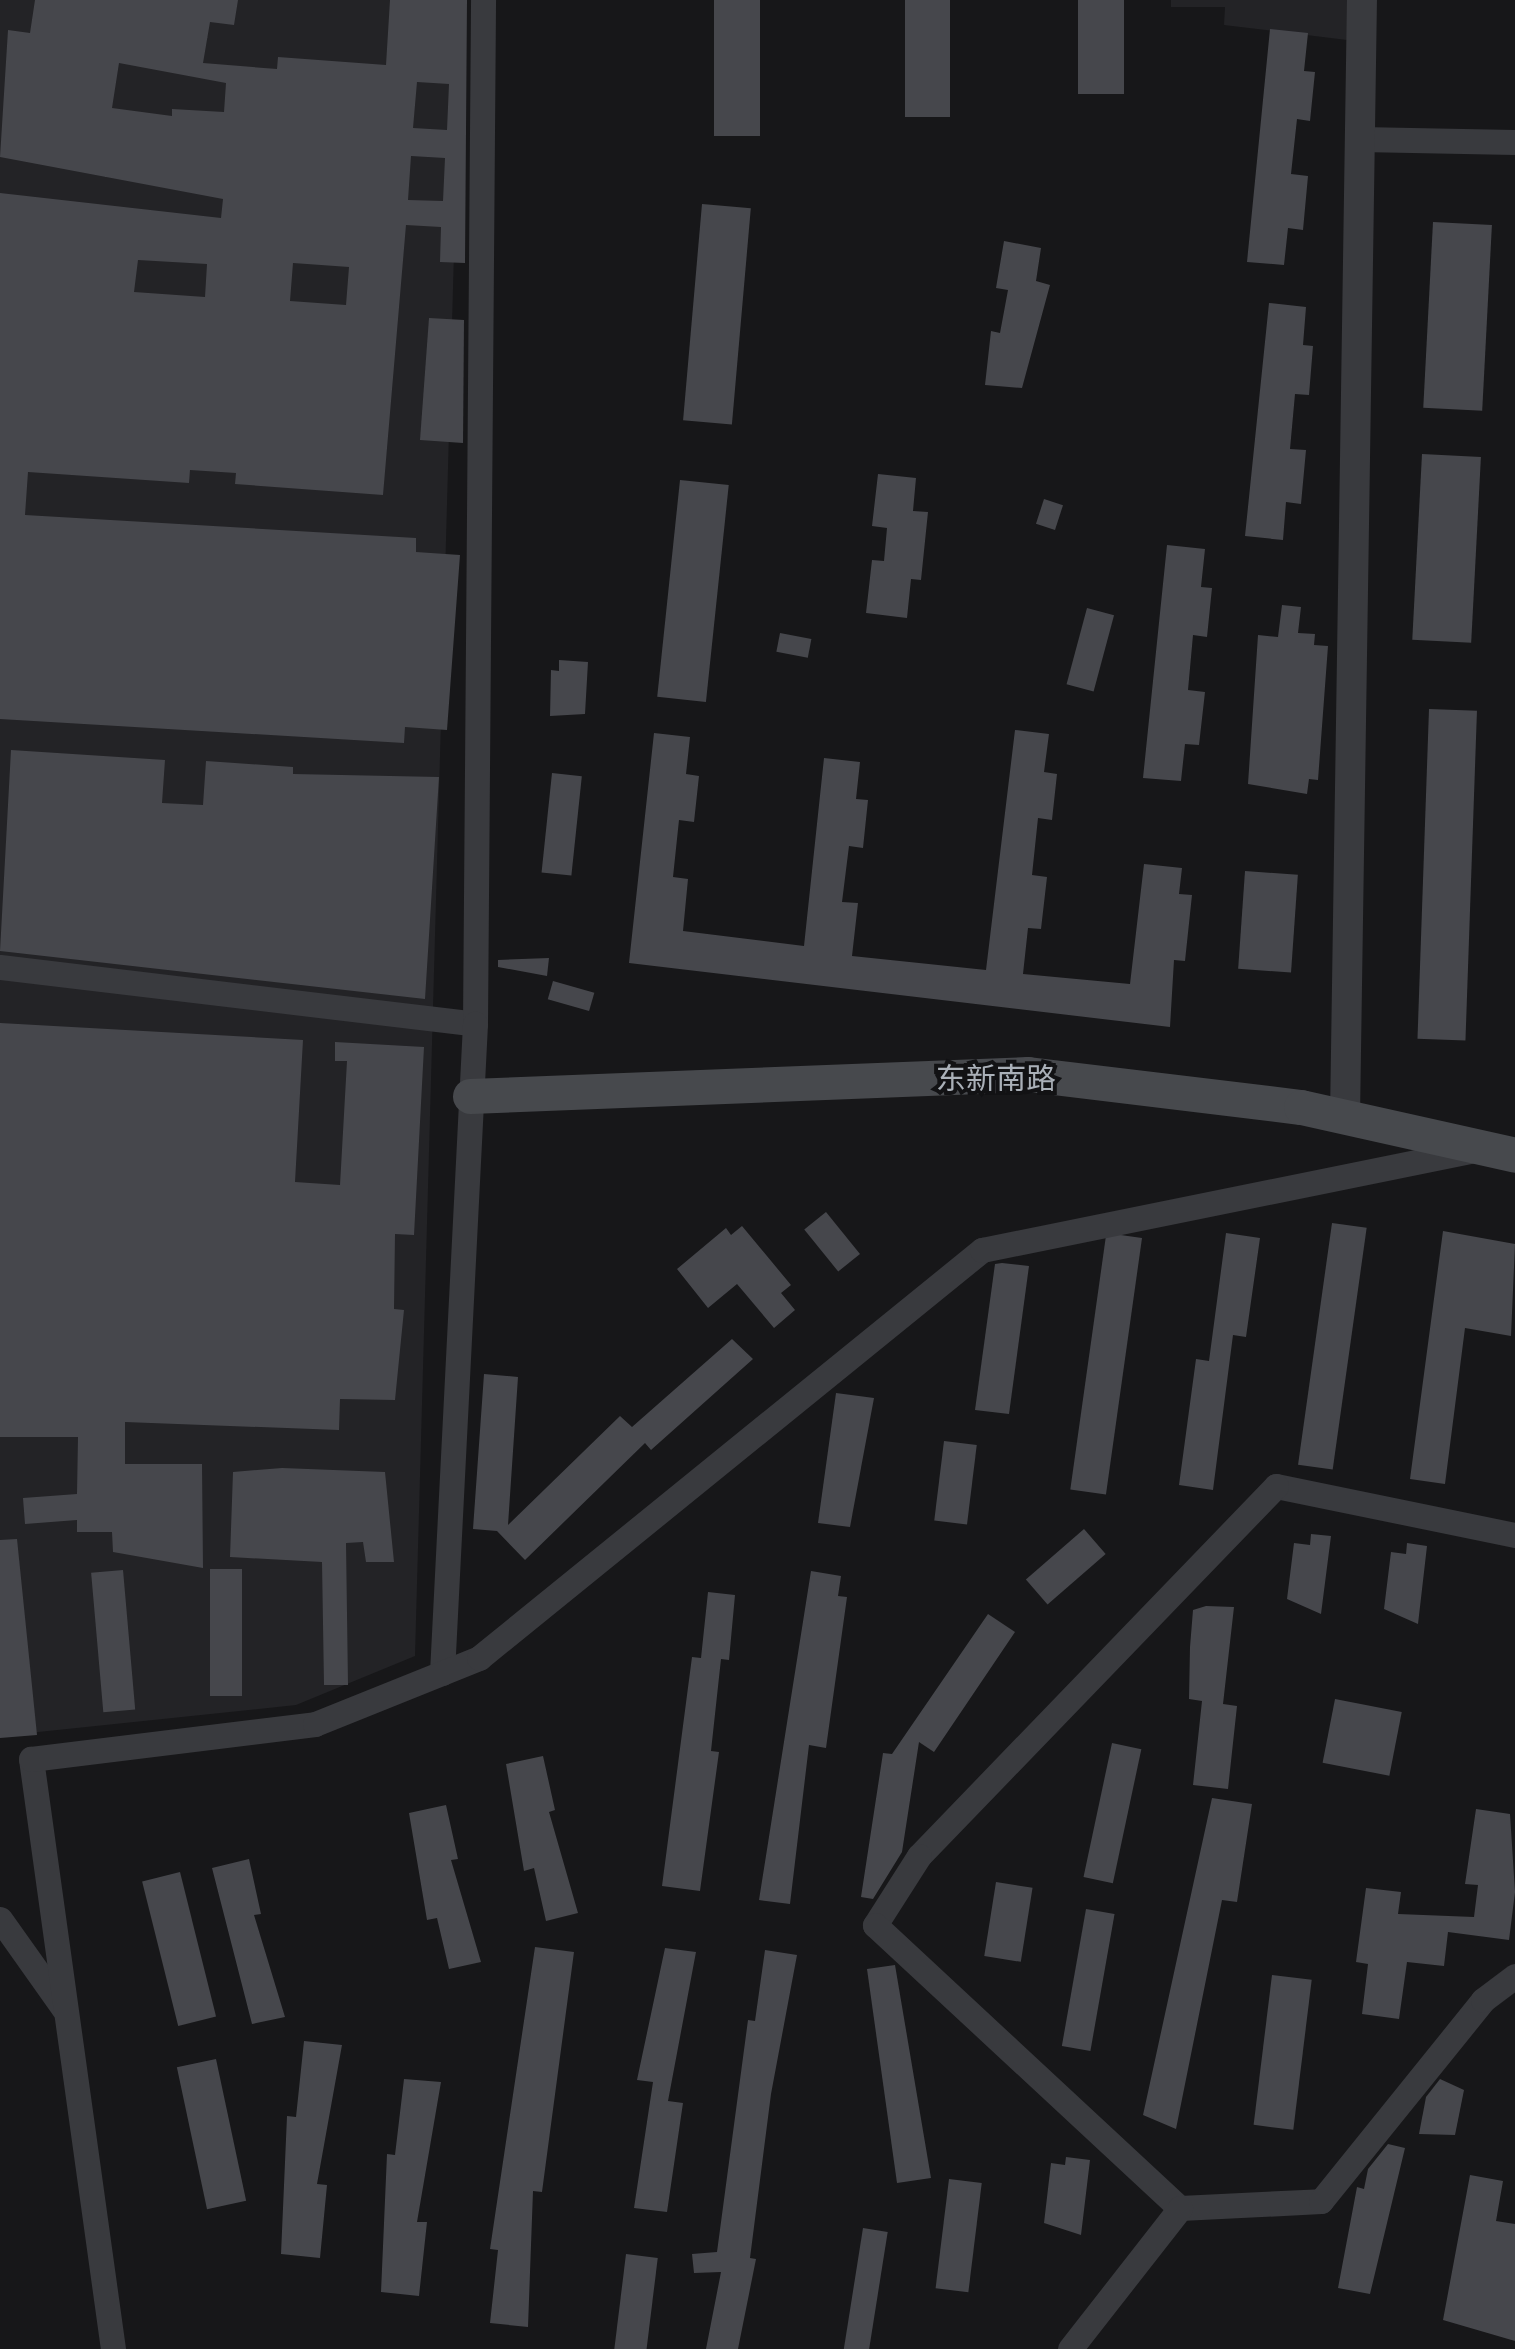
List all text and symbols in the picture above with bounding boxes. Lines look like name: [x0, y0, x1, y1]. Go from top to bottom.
street label: 东新南路: [936, 1061, 1056, 1097]

